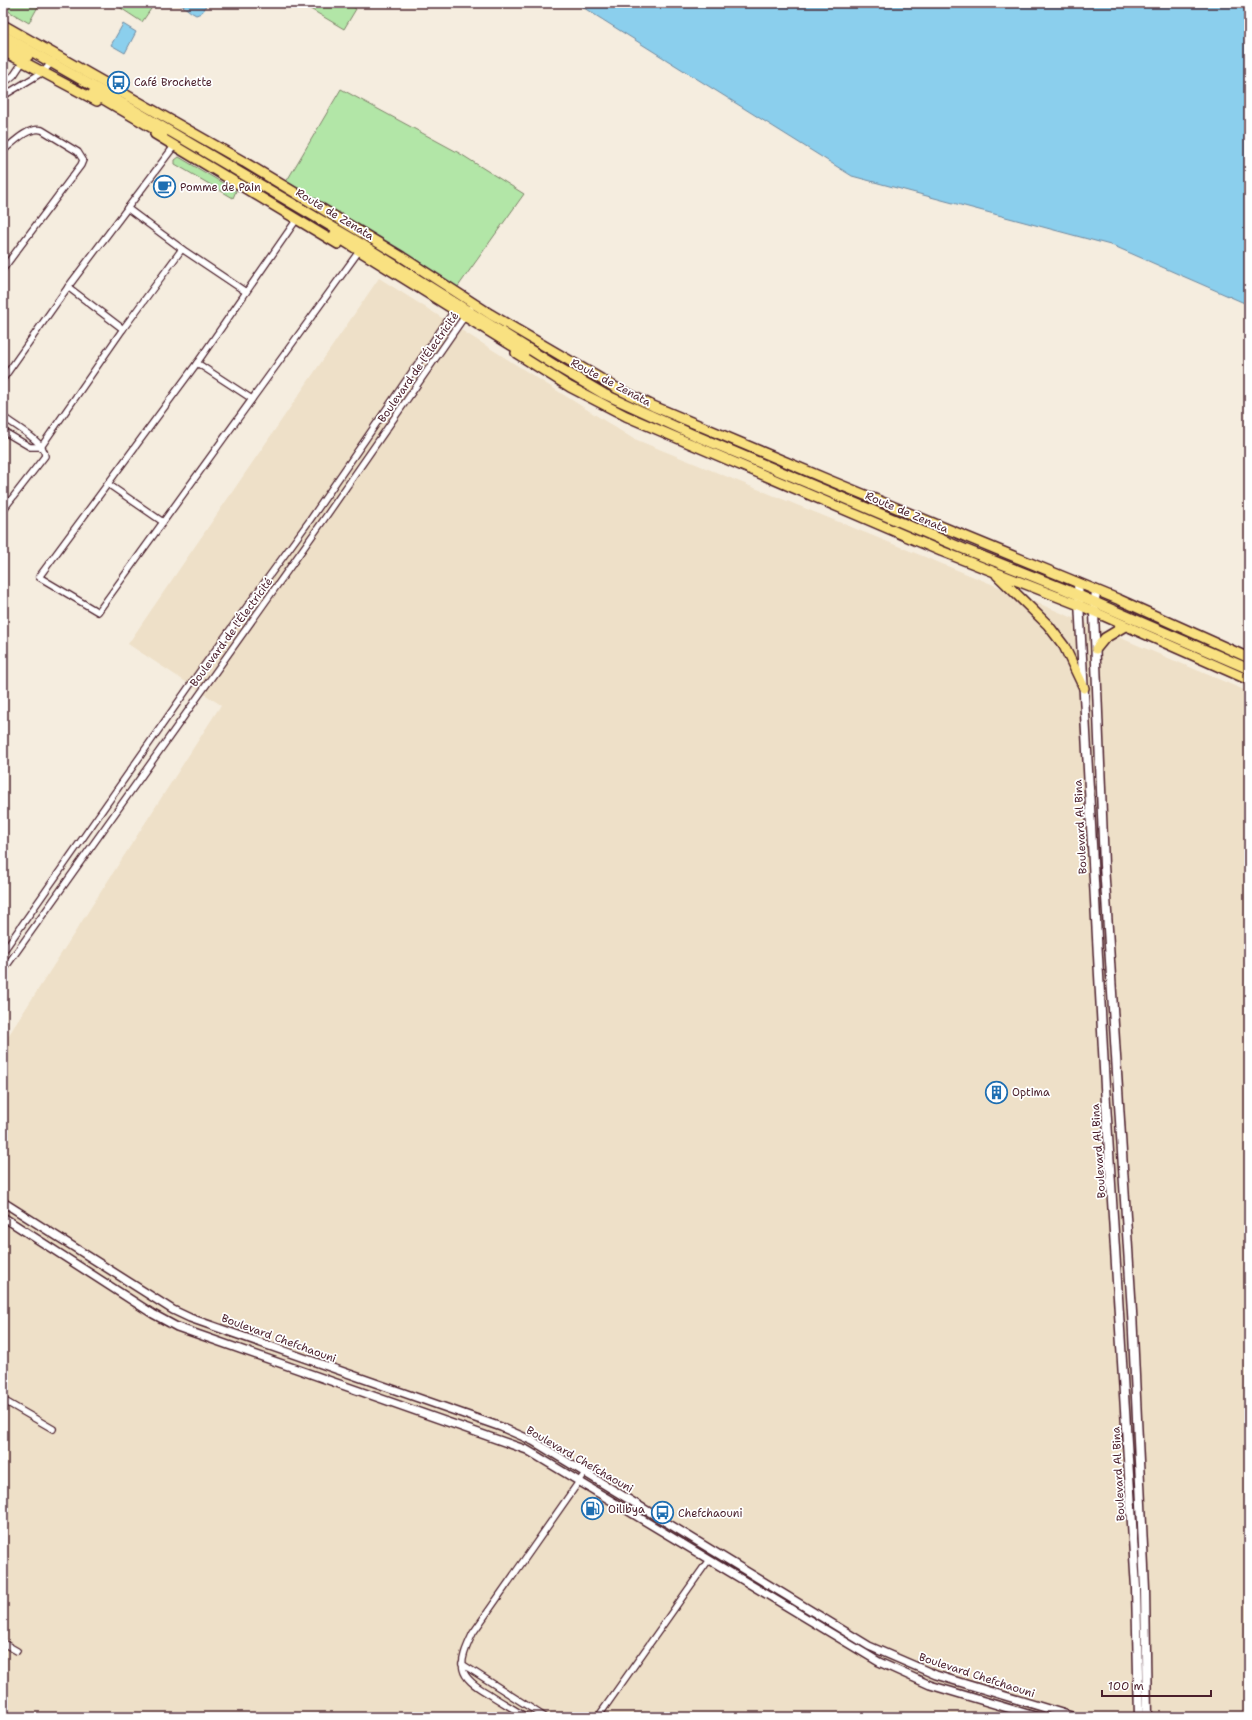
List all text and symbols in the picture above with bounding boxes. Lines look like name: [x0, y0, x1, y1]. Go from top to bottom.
bus stop icon: Café Brochette: [105, 69, 131, 95]
place label: Café Brochette: [134, 75, 212, 90]
cafe icon: Pomme de Pain: [152, 174, 178, 200]
place label: Pomme de Pain: [180, 180, 261, 195]
street label: Route de Zenata: [293, 185, 377, 244]
street label: Boulevard de l'Électricité: [374, 309, 462, 425]
street label: Route de Zenata: [568, 355, 654, 410]
street label: Route de Zenata: [863, 488, 951, 537]
street label: Boulevard de l'Électricité: [186, 574, 276, 690]
street label: Boulevard Al Bina: [1071, 779, 1090, 875]
building icon: Optima: [983, 1079, 1009, 1105]
place label: Optima: [1012, 1085, 1050, 1100]
street label: Boulevard Al Bina: [1088, 1103, 1109, 1199]
street label: Boulevard Chefchaouni: [219, 1311, 338, 1366]
street label: Boulevard Chefchaouni: [524, 1423, 636, 1496]
street label: Boulevard Al Bina: [1109, 1426, 1128, 1522]
fuel station icon: Oilibya: [579, 1496, 605, 1522]
bus stop icon: Chefchaouni: [649, 1500, 675, 1526]
place label: Oilibya: [608, 1502, 645, 1517]
place label: Chefchaouni: [678, 1506, 743, 1521]
street label: Boulevard Chefchaouni: [917, 1650, 1037, 1701]
scale bar: [1102, 1672, 1211, 1698]
text: 100 m: [1108, 1678, 1144, 1694]

